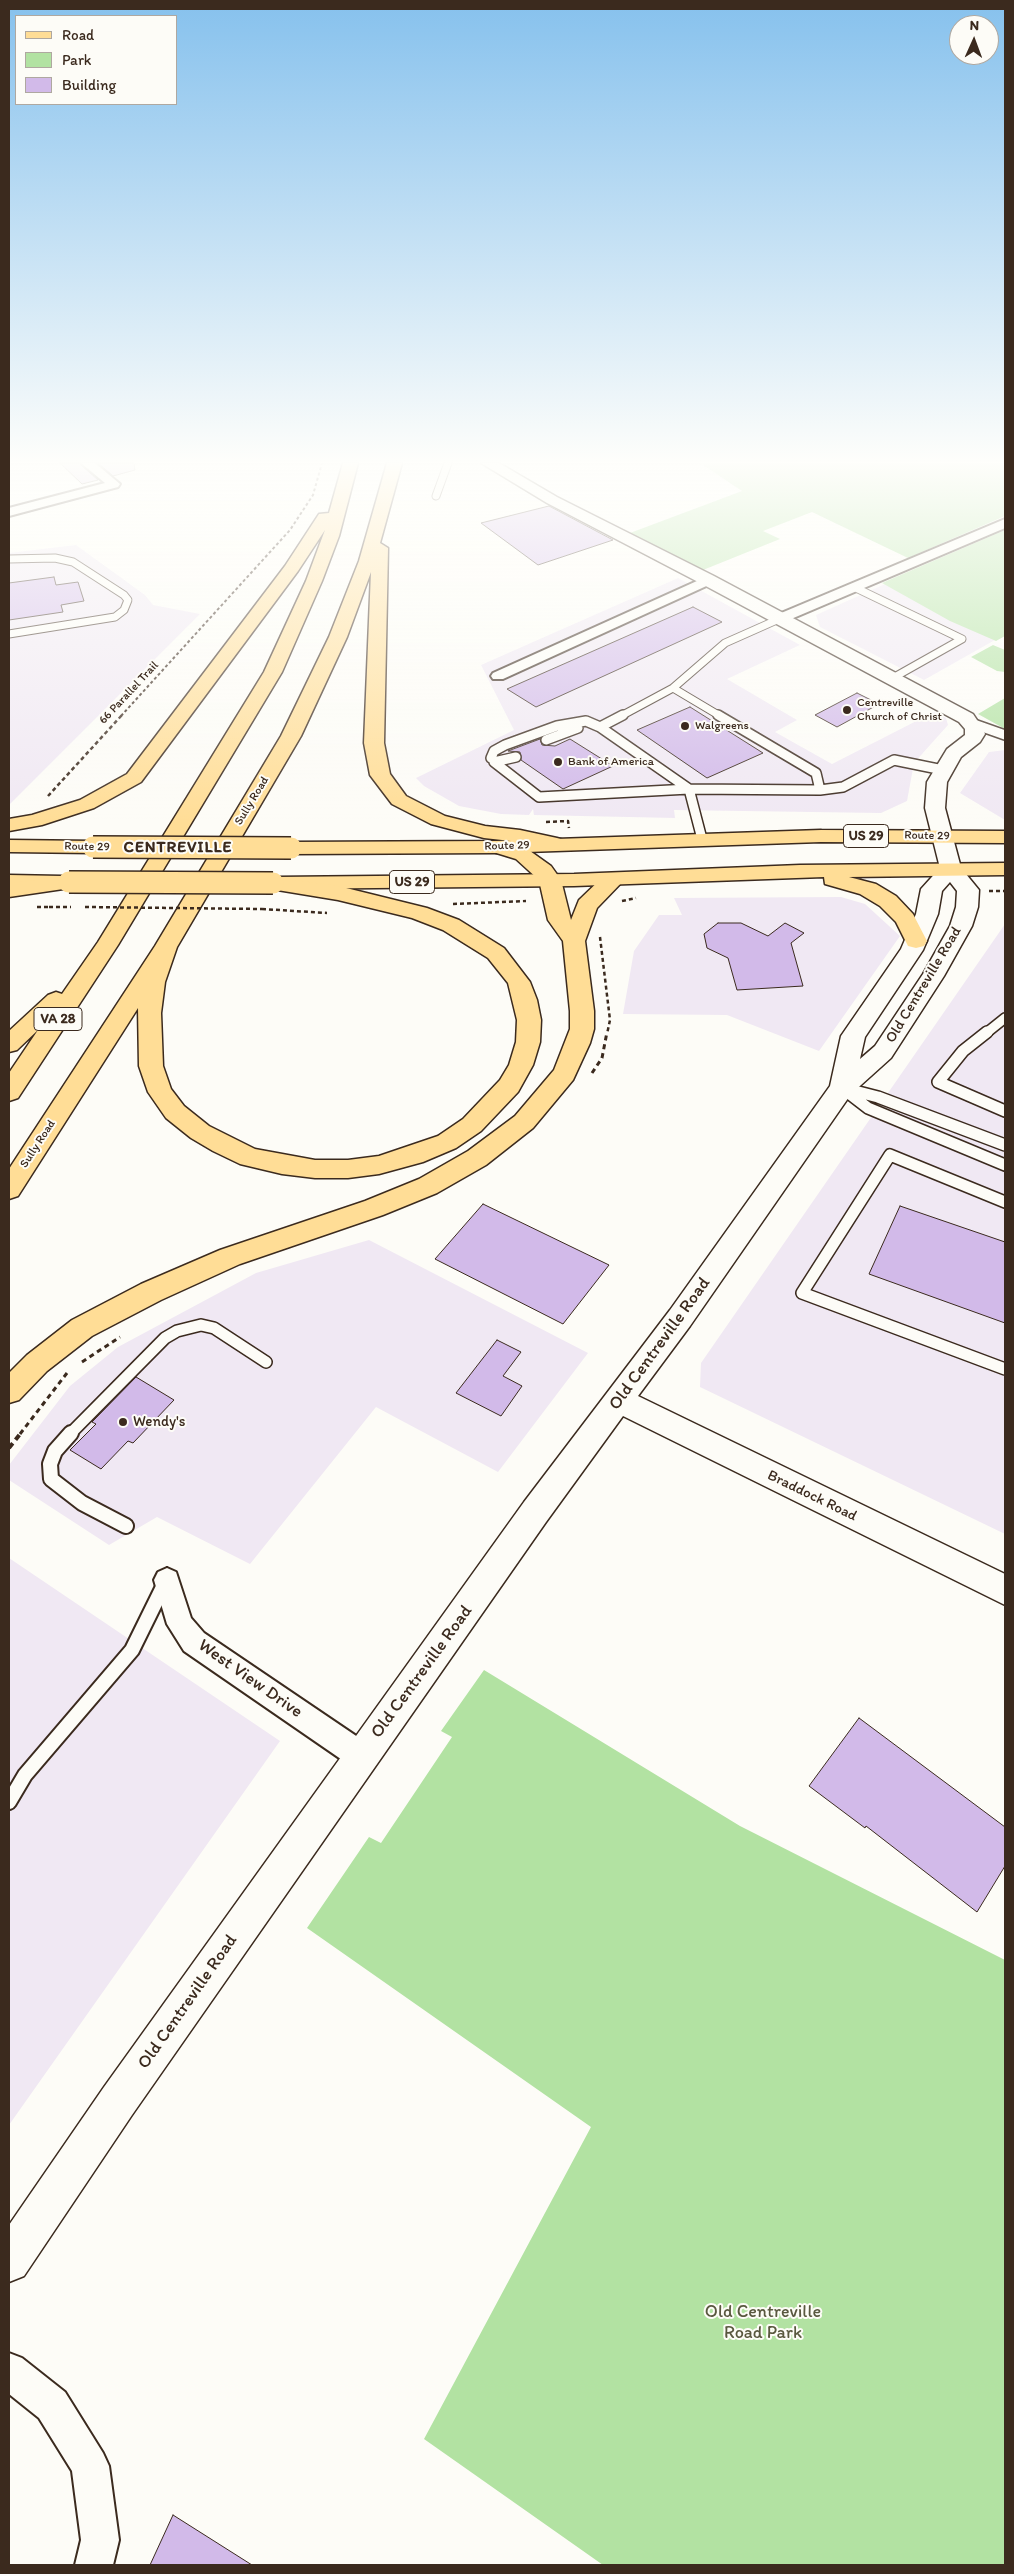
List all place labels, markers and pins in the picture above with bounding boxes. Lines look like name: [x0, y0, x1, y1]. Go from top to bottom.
place label: Centreville Church of Christ: [857, 696, 942, 724]
marker: Centreville Church of Christ: [841, 704, 853, 716]
place label: Walgreens: [695, 719, 749, 733]
marker: Walgreens: [679, 720, 691, 732]
place label: Bank of America: [568, 755, 654, 769]
marker: Bank of America: [552, 756, 564, 768]
place label: Wendy's: [133, 1413, 186, 1431]
marker: Wendy's: [117, 1416, 129, 1428]

